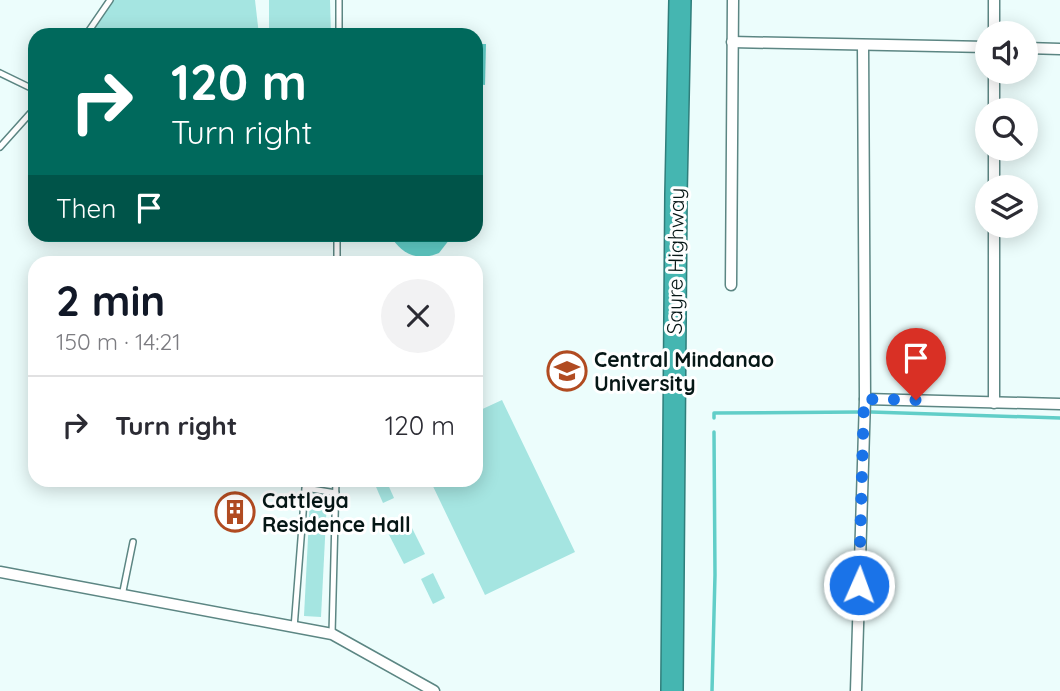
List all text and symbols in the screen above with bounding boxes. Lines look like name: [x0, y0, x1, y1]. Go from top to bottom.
map controls: [975, 21, 1038, 238]
button: sound: [975, 21, 1038, 84]
text: 120 m: [171, 51, 307, 112]
icon: right: [56, 56, 147, 147]
button: search: [975, 98, 1038, 161]
text: Turn right: [171, 112, 312, 152]
button: layers: [975, 175, 1038, 238]
street label: Sayre Highway: [661, 187, 689, 335]
icon: arrive: [130, 189, 168, 227]
text: Then: [56, 192, 116, 225]
text: 2 min: [56, 274, 165, 327]
button: close: [381, 279, 455, 353]
text: 150 m · 14:21: [56, 327, 181, 356]
pin: [886, 328, 946, 400]
icon: arrive: [897, 339, 935, 377]
place label: Central Mindanao University: [594, 346, 774, 396]
school or university icon: Central Mindanao University: [546, 350, 588, 392]
icon: right: [56, 406, 94, 444]
text: Turn right: [115, 409, 237, 442]
text: 120 m: [385, 409, 455, 442]
place label: Cattleya Residence Hall: [262, 487, 411, 537]
building icon: Cattleya Residence Hall: [214, 491, 256, 533]
position arrow: [822, 548, 896, 622]

